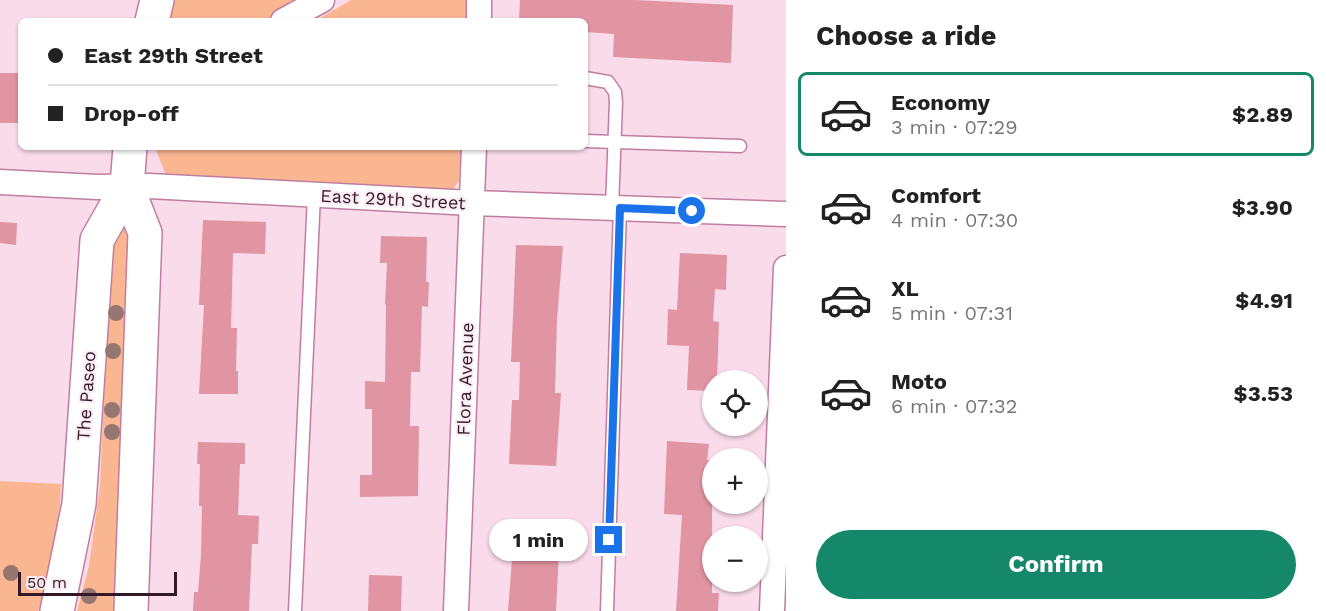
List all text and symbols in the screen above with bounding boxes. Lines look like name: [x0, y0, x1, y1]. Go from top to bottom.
text: Choose a ride: [816, 20, 996, 52]
text: East 29th Street: [84, 43, 263, 68]
icon: car: [819, 87, 873, 141]
text: Economy: [891, 90, 990, 115]
text: Drop-off: [84, 101, 179, 126]
text: $2.89: [1232, 102, 1293, 127]
text: 3 min · 07:29: [891, 115, 1018, 139]
icon: car: [819, 180, 873, 234]
text: Comfort: [891, 183, 981, 208]
street label: East 29th Street: [320, 185, 467, 213]
text: $3.90: [1232, 195, 1293, 220]
route start: [678, 197, 705, 224]
text: 4 min · 07:30: [891, 208, 1018, 232]
icon: car: [819, 273, 873, 327]
text: XL: [891, 276, 919, 301]
text: $4.91: [1235, 288, 1293, 313]
text: 5 min · 07:31: [891, 301, 1013, 325]
street label: Flora Avenue: [453, 322, 477, 436]
street label: The Paseo: [72, 350, 100, 442]
icon: car: [819, 366, 873, 420]
text: Moto: [891, 369, 947, 394]
map controls: [702, 370, 768, 592]
button: locate: [702, 370, 768, 436]
text: $3.53: [1234, 381, 1293, 406]
text: 6 min · 07:32: [891, 394, 1017, 418]
button: +: [702, 448, 768, 514]
callout: 1 min: [489, 519, 588, 561]
route end: [595, 526, 622, 553]
button: −: [702, 526, 768, 592]
text: 1 min: [513, 528, 564, 552]
button: Confirm: [816, 530, 1296, 599]
scale bar: [18, 569, 177, 596]
text: 50 m: [27, 573, 67, 592]

